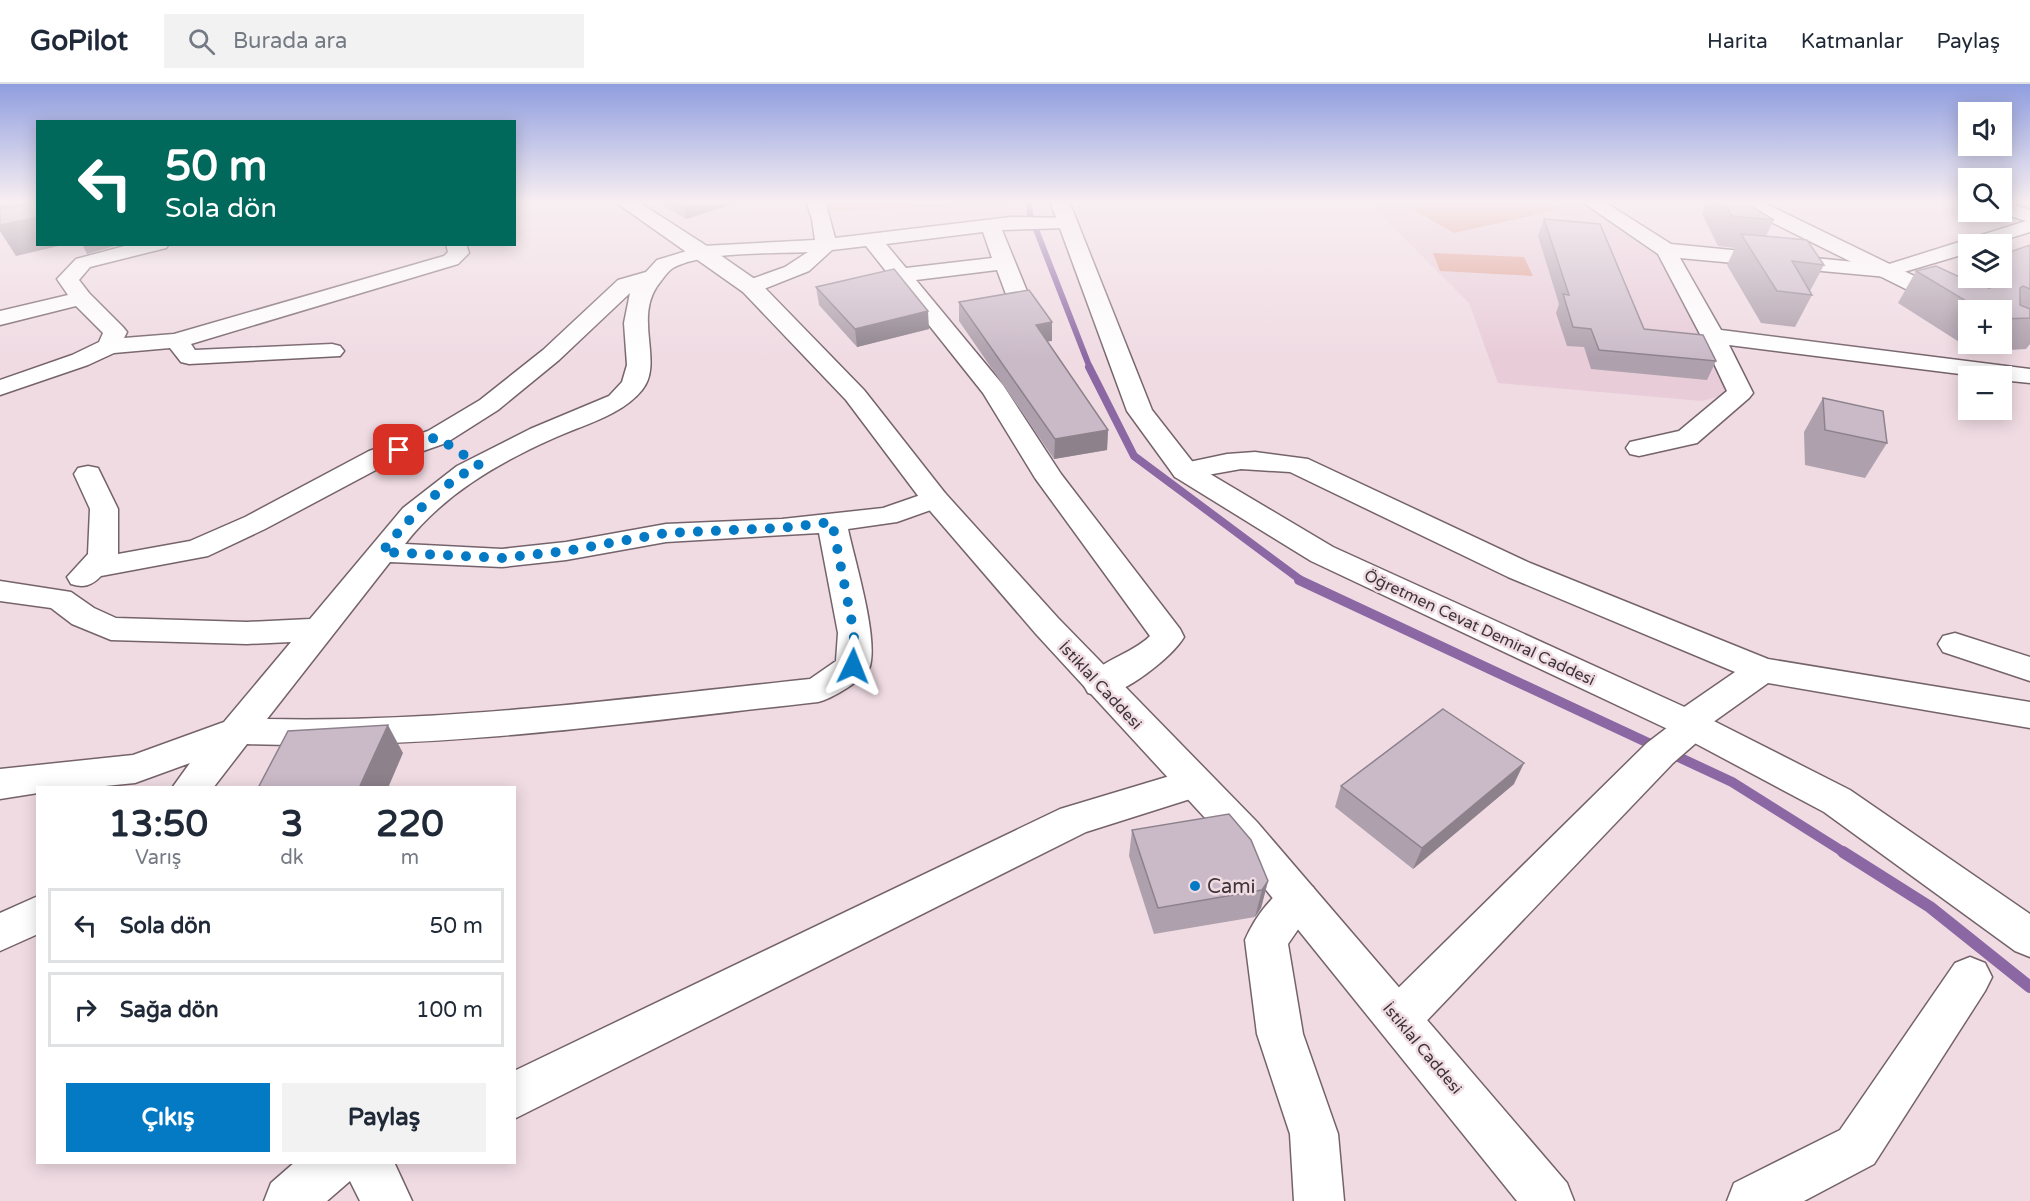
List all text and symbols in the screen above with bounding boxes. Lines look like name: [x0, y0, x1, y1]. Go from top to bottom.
search box: [164, 14, 584, 68]
text: GoPilot: [30, 24, 128, 58]
icon: search: [185, 25, 218, 58]
text: Burada ara: [233, 28, 347, 54]
text: Harita: [1707, 29, 1768, 54]
text: Katmanlar: [1801, 29, 1903, 54]
text: Paylaş: [1936, 29, 2000, 54]
map controls: [1958, 102, 2012, 420]
button: sound: [1958, 102, 2012, 156]
text: 50 m: [165, 141, 267, 192]
icon: left: [66, 144, 144, 222]
button: search: [1958, 168, 2012, 222]
text: Sola dön: [165, 192, 277, 225]
button: layers: [1958, 234, 2012, 288]
button: +: [1958, 300, 2012, 354]
button: −: [1958, 366, 2012, 420]
pin: [373, 424, 424, 475]
icon: arrive: [382, 433, 415, 466]
street label: Öğretmen Cevat Demiral Caddesi: [1361, 565, 1598, 690]
position arrow: [821, 634, 885, 698]
street label: İstiklal Caddesi: [1054, 638, 1146, 734]
text: 13:50: [108, 803, 208, 846]
text: 3: [281, 803, 303, 846]
text: 220: [376, 803, 444, 846]
text: Varış: [135, 846, 181, 870]
text: dk: [280, 846, 304, 870]
text: m: [401, 846, 419, 870]
place label: Cami: [1207, 875, 1255, 899]
marker: Cami: [1188, 879, 1202, 893]
icon: left: [69, 909, 102, 942]
text: Sola dön: [120, 913, 211, 939]
text: 50 m: [429, 913, 483, 939]
icon: right: [69, 993, 102, 1026]
text: Sağa dön: [120, 997, 219, 1023]
text: 100 m: [416, 997, 483, 1023]
street label: İstiklal Caddesi: [1378, 999, 1466, 1098]
button: Çıkış: [66, 1083, 270, 1152]
button: Paylaş: [282, 1083, 486, 1152]

